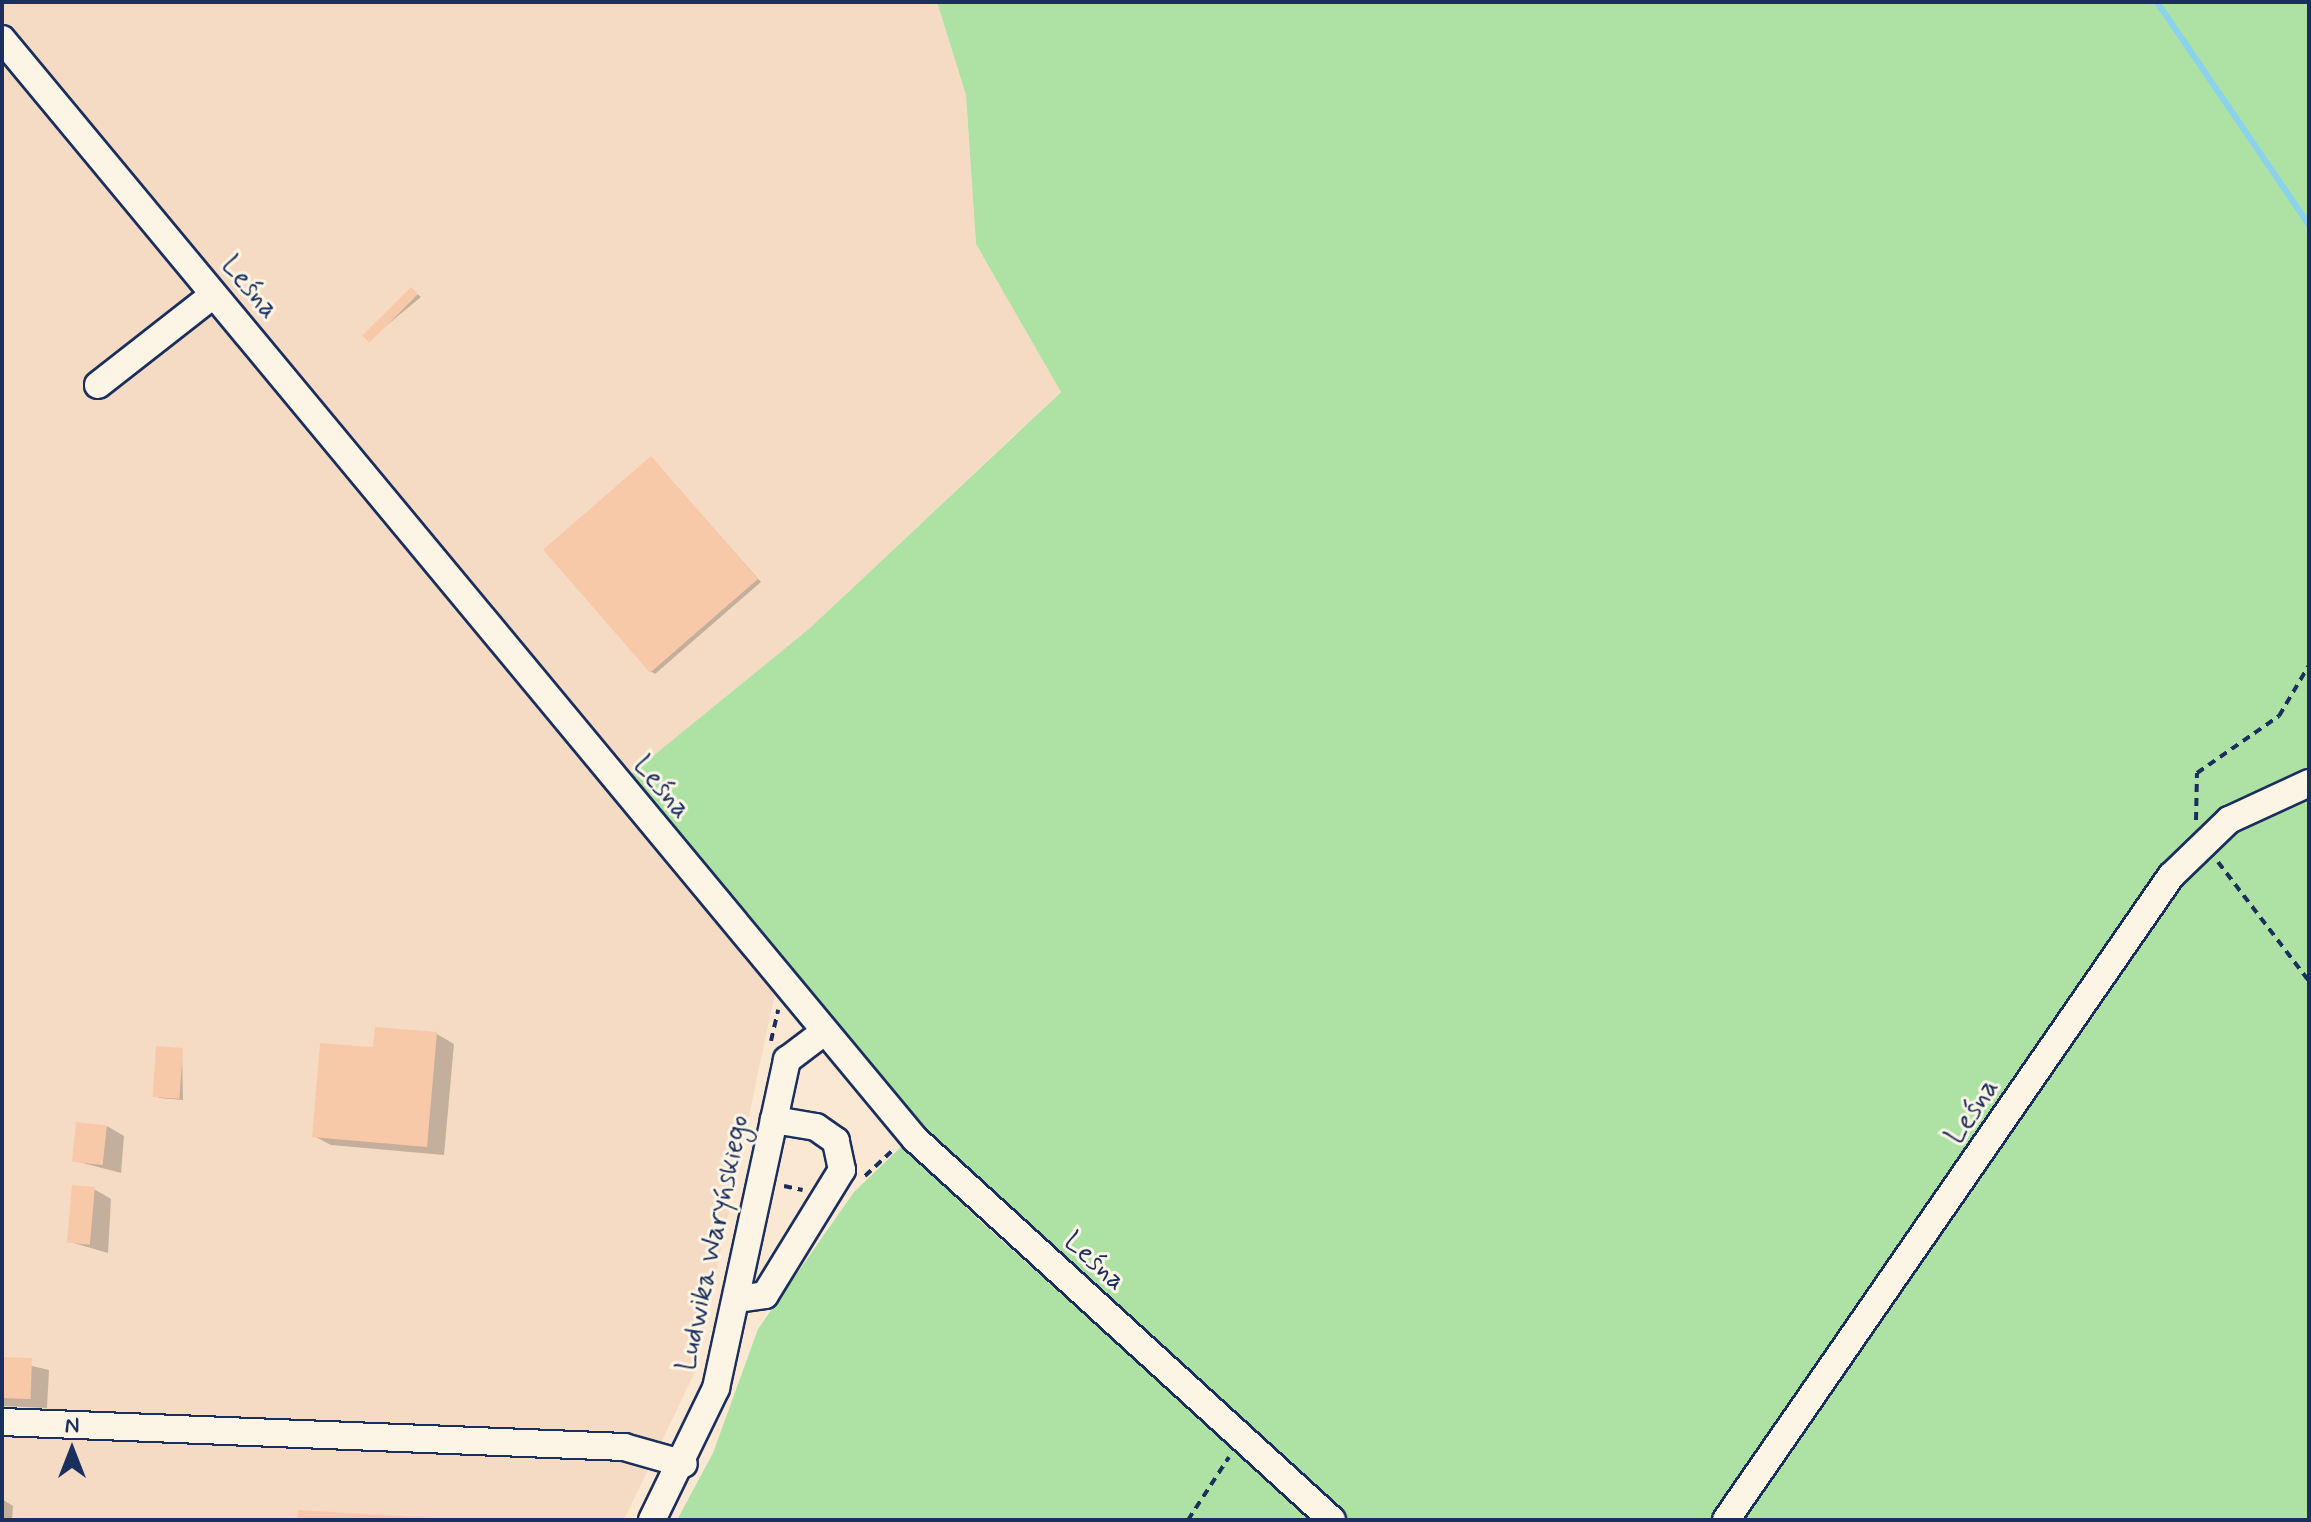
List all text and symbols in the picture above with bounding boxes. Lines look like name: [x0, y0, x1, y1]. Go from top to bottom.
street label: Leśna: [213, 250, 285, 326]
street label: Leśna: [625, 750, 697, 826]
street label: Leśna: [1939, 1073, 2007, 1151]
street label: Ludwika Waryńskiego: [670, 1112, 758, 1374]
street label: Leśna: [1056, 1225, 1132, 1299]
north arrow: [32, 1410, 112, 1490]
text: N: [65, 1412, 79, 1440]

